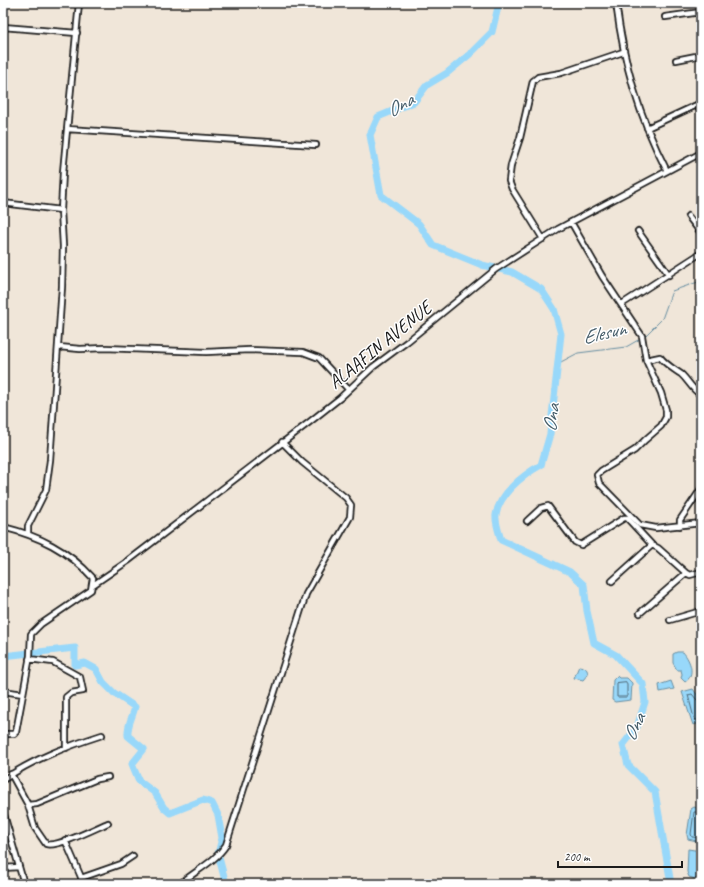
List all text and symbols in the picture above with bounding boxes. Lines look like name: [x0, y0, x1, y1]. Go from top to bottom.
water label: Ona: [382, 86, 420, 123]
street label: ALAAFIN AVENUE: [323, 294, 439, 394]
water label: Elesun: [580, 315, 630, 350]
water label: Ona: [537, 400, 566, 433]
water label: Ona: [617, 707, 652, 745]
scale bar: [558, 843, 682, 869]
text: 200 m: [564, 849, 591, 865]

